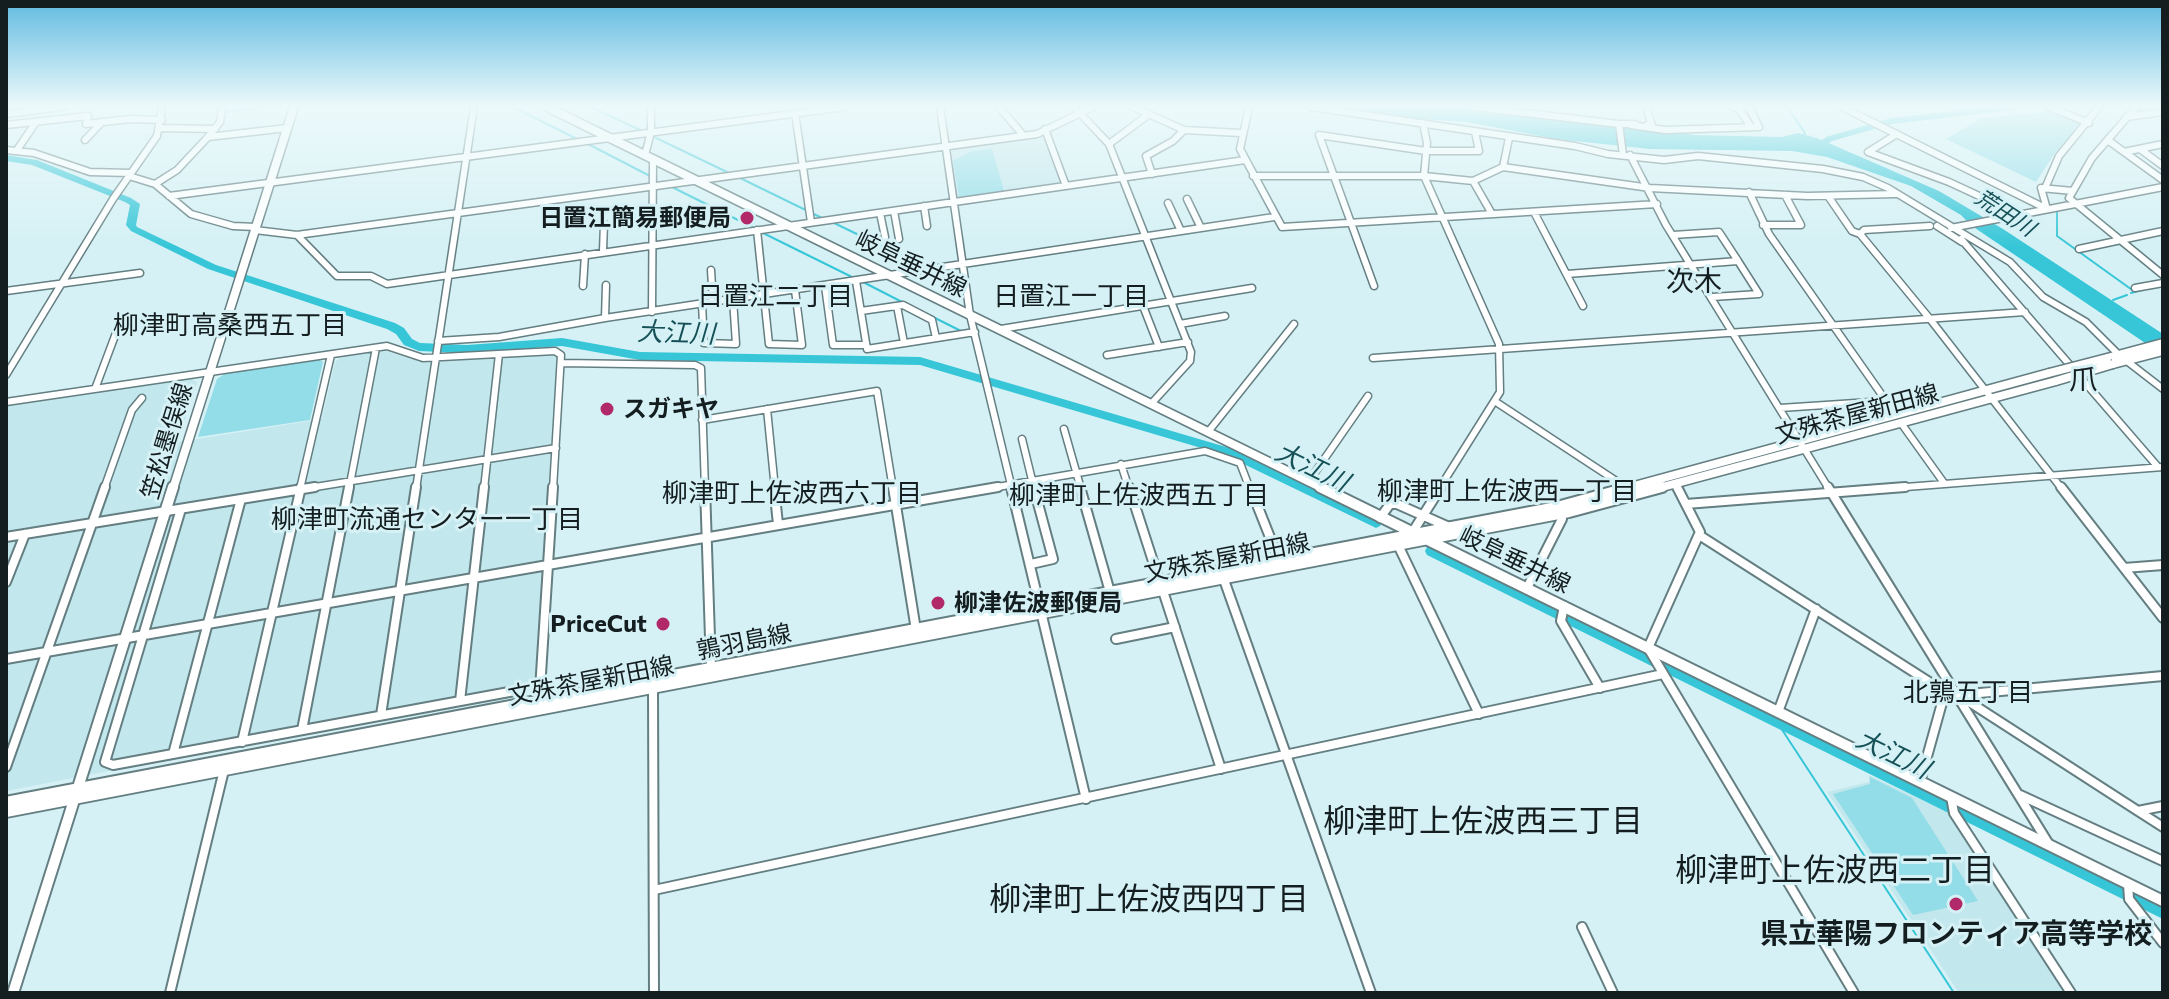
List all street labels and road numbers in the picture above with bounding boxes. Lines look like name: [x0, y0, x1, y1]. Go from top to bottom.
street label: 岐阜垂井線: [851, 225, 971, 303]
street label: 文殊茶屋新田線: [1772, 378, 1942, 450]
street label: 笠松墨俣線: [136, 379, 198, 503]
street label: 岐阜垂井線: [1455, 521, 1575, 599]
street label: 文殊茶屋新田線: [1142, 528, 1312, 588]
street label: 鶉羽島線: [694, 619, 794, 665]
street label: 文殊茶屋新田線: [506, 651, 676, 711]

